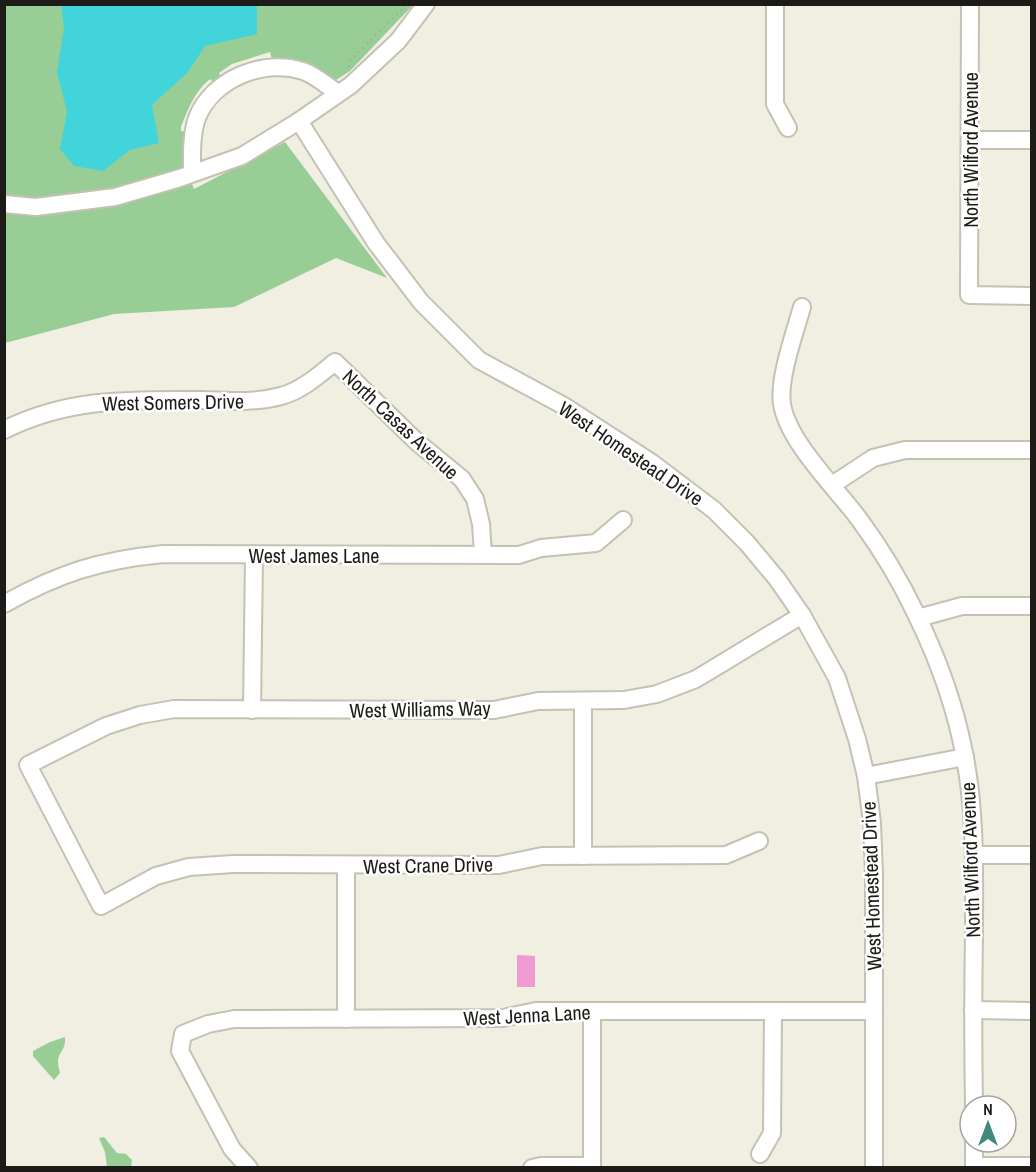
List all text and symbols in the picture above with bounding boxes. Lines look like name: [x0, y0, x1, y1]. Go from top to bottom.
street label: North Wilford Avenue: [957, 72, 984, 228]
street label: North Casas Avenue: [337, 363, 465, 485]
street label: West Somers Drive: [102, 387, 244, 417]
street label: West Homestead Drive: [553, 394, 709, 512]
street label: West James Lane: [249, 542, 379, 569]
street label: West Williams Way: [349, 694, 492, 724]
street label: North Wilford Avenue: [954, 782, 986, 938]
street label: West Homestead Drive: [855, 801, 887, 971]
street label: West Crane Drive: [363, 850, 493, 880]
street label: West Jenna Lane: [463, 998, 591, 1032]
north arrow: [958, 1094, 1018, 1154]
text: N: [983, 1098, 993, 1120]

